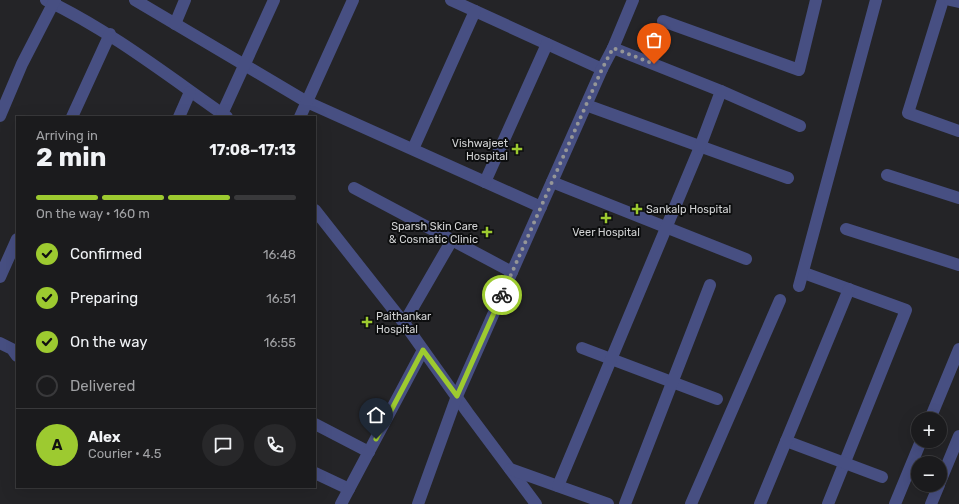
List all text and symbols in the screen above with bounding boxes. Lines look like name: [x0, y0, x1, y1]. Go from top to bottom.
pin: [637, 23, 671, 64]
icon: bag: [643, 29, 665, 51]
text: Arriving in: [36, 128, 98, 143]
place label: Vishwajeet Hospital: [452, 137, 509, 163]
text: 17:08–17:13: [209, 141, 296, 159]
text: 2 min: [36, 142, 106, 173]
marker: Vishwajeet Hospital: [511, 143, 523, 155]
marker: Sankalp Hospital: [631, 203, 643, 215]
place label: Sankalp Hospital: [646, 203, 731, 216]
text: On the way · 160 m: [36, 206, 150, 221]
marker: Veer Hospital: [600, 212, 612, 224]
place label: Sparsh Skin Care & Cosmatic Clinic: [389, 220, 478, 246]
marker: Sparsh Skin Care & Cosmatic Clinic: [481, 226, 493, 238]
place label: Veer Hospital: [572, 226, 640, 239]
icon: check: [36, 243, 58, 265]
text: Confirmed: [70, 245, 142, 263]
text: 16:48: [263, 247, 296, 262]
courier: [482, 275, 522, 315]
icon: bike: [491, 284, 513, 306]
icon: check: [36, 287, 58, 309]
text: Preparing: [70, 289, 138, 307]
text: 16:51: [266, 291, 296, 306]
place label: Paithankar Hospital: [376, 310, 432, 336]
marker: Paithankar Hospital: [361, 316, 373, 328]
icon: check: [36, 331, 58, 353]
text: On the way: [70, 333, 148, 351]
text: 16:55: [264, 335, 296, 350]
text: Delivered: [70, 377, 135, 395]
pin: [359, 398, 393, 439]
icon: home: [365, 404, 387, 426]
map controls: [911, 412, 947, 492]
button: +: [911, 412, 947, 448]
button: chat: [202, 424, 244, 466]
button: phone: [254, 424, 296, 466]
text: Alex: [88, 428, 121, 446]
text: A: [52, 436, 62, 454]
text: Courier · 4.5: [88, 446, 162, 461]
button: −: [911, 456, 947, 492]

